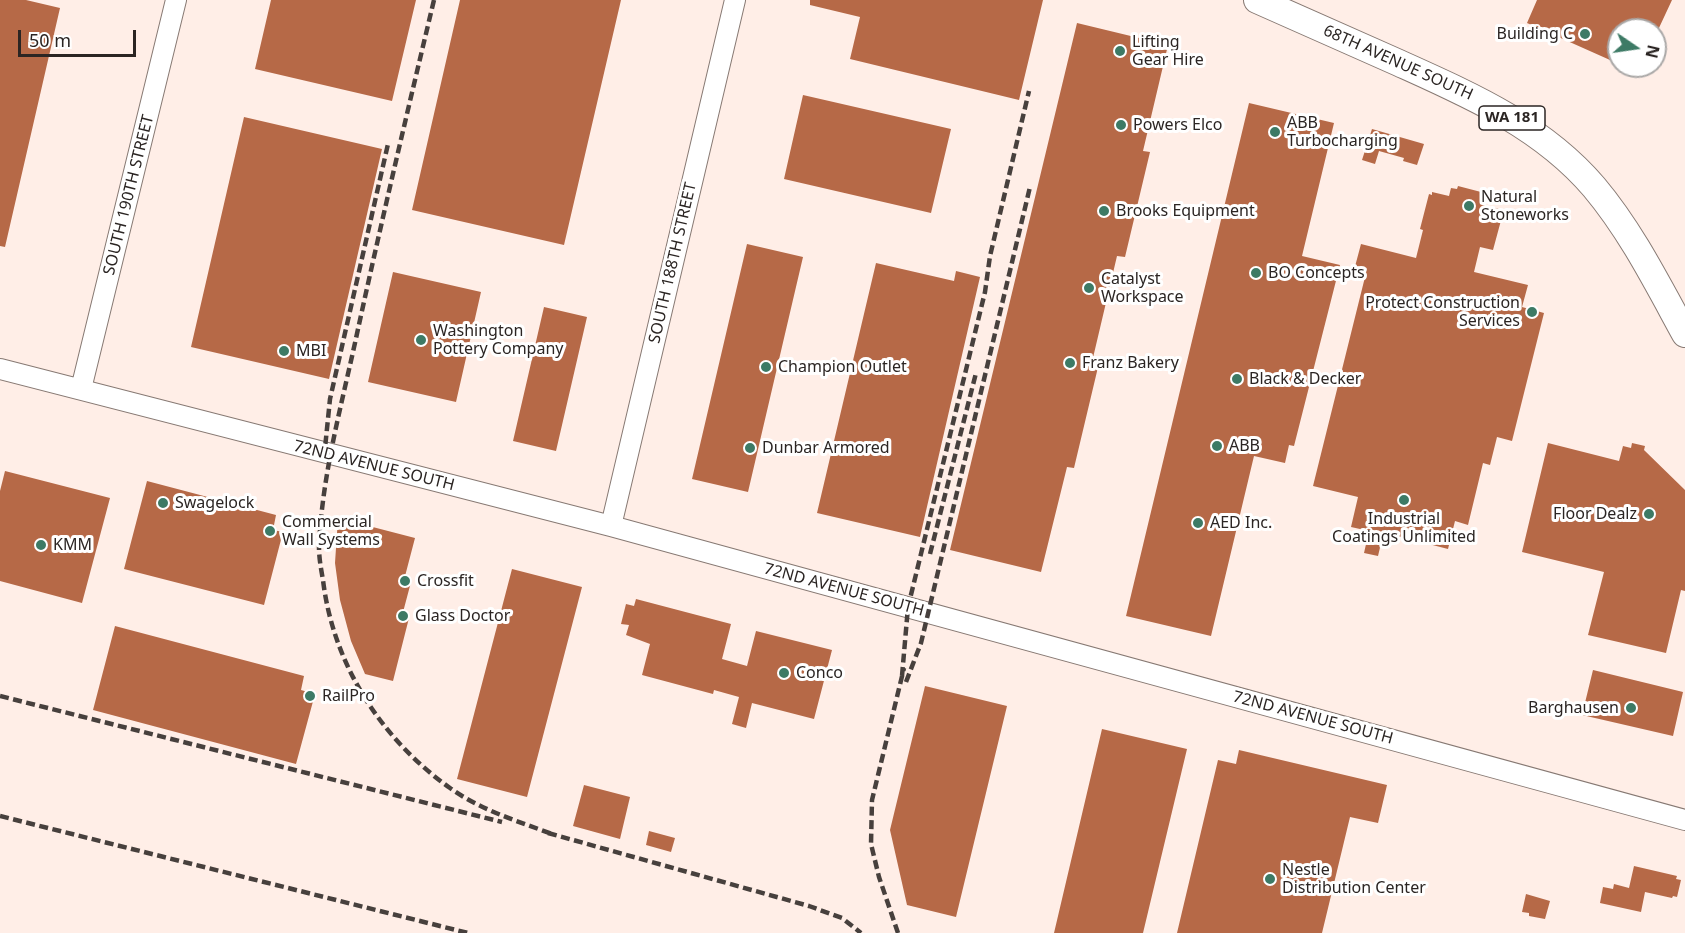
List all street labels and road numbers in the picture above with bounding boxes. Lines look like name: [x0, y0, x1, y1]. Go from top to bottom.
street label: 68TH AVENUE SOUTH: [1320, 21, 1476, 105]
road number: WA 181: [1479, 106, 1545, 130]
street label: SOUTH 190TH STREET: [100, 113, 158, 277]
street label: SOUTH 188TH STREET: [645, 181, 701, 345]
street label: 72ND AVENUE SOUTH: [292, 437, 456, 495]
street label: 72ND AVENUE SOUTH: [762, 559, 926, 621]
street label: 72ND AVENUE SOUTH: [1231, 687, 1395, 749]

